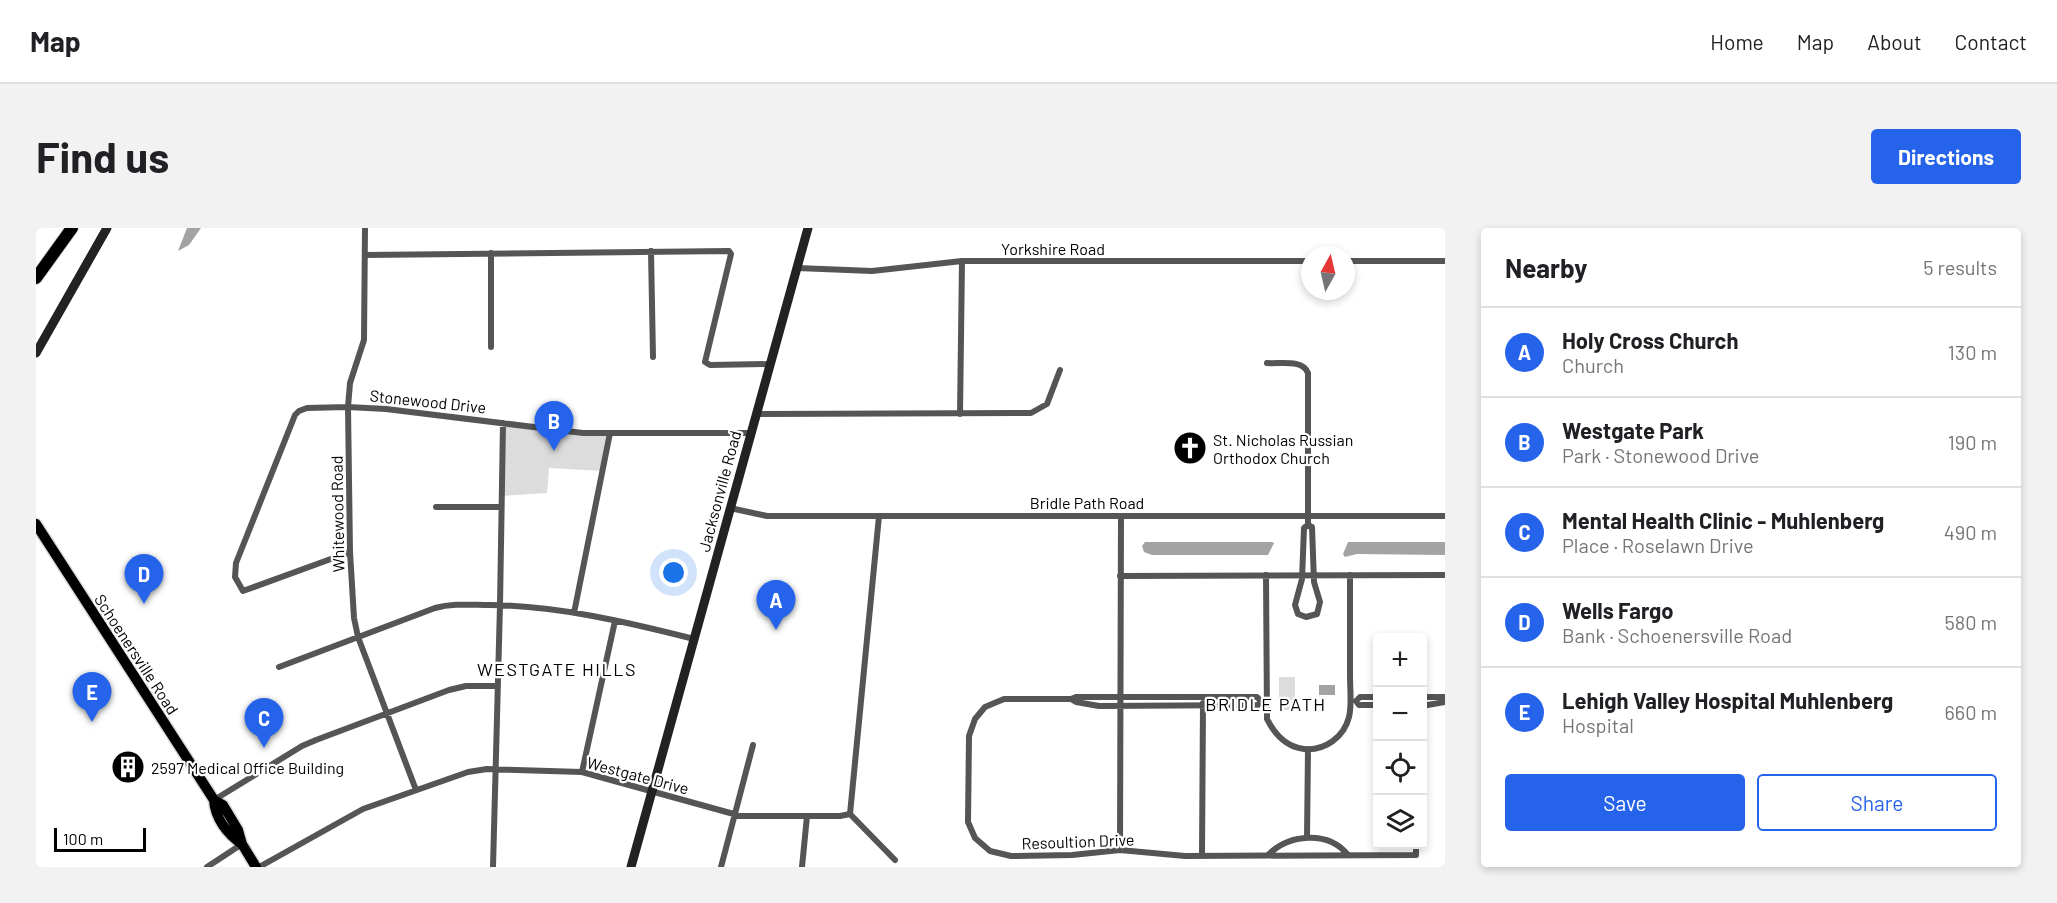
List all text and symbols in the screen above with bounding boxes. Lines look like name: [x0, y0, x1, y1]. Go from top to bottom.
text: Map: [30, 24, 81, 58]
text: Home: [1710, 29, 1764, 54]
text: Map: [1797, 29, 1834, 54]
text: About: [1867, 29, 1922, 54]
text: Contact: [1955, 29, 2027, 54]
button: Directions: [1871, 129, 2021, 184]
text: Find us: [36, 131, 169, 181]
street label: Yorkshire Road: [1001, 239, 1105, 258]
north arrow: [1301, 246, 1355, 300]
text: Nearby: [1505, 252, 1587, 283]
text: 5 results: [1923, 255, 1997, 279]
text: Holy Cross Church: [1562, 327, 1738, 353]
text: A: [1518, 340, 1531, 364]
text: 130 m: [1948, 340, 1997, 364]
text: Church: [1562, 353, 1624, 377]
street label: Stonewood Drive: [369, 385, 487, 417]
pin: B: [534, 402, 574, 451]
text: Westgate Park: [1562, 417, 1704, 443]
street label: Jacksonville Road: [694, 428, 744, 554]
church icon: St. Nicholas Russian Orthodox Church: [1172, 430, 1208, 466]
place label: St. Nicholas Russian Orthodox Church: [1213, 430, 1353, 467]
text: B: [1518, 430, 1531, 454]
text: 190 m: [1948, 430, 1997, 454]
text: Park · Stonewood Drive: [1562, 443, 1759, 467]
street label: Whitewood Road: [326, 455, 348, 573]
street label: Bridle Path Road: [1030, 493, 1144, 512]
text: Mental Health Clinic - Muhlenberg: [1562, 507, 1884, 533]
text: C: [1518, 520, 1531, 544]
text: 490 m: [1944, 520, 1997, 544]
text: Place · Roselawn Drive: [1562, 533, 1754, 557]
pin: D: [124, 554, 164, 604]
your location: [659, 558, 688, 587]
pin: A: [756, 580, 796, 630]
street label: Schoenersville Road: [91, 590, 183, 718]
text: Wells Fargo: [1562, 597, 1673, 623]
text: D: [1518, 610, 1531, 634]
text: 580 m: [1944, 610, 1997, 634]
text: Bank · Schoenersville Road: [1562, 623, 1792, 647]
map controls: [1373, 633, 1427, 849]
button: +: [1373, 633, 1427, 687]
district label: WESTGATE HILLS: [477, 658, 637, 680]
pin: E: [72, 672, 112, 722]
button: −: [1373, 687, 1427, 741]
text: Lehigh Valley Hospital Muhlenberg: [1562, 687, 1893, 713]
district label: BRIDLE PATH: [1205, 693, 1327, 715]
pin: C: [244, 698, 284, 748]
text: E: [1519, 700, 1530, 724]
text: 660 m: [1945, 700, 1997, 724]
text: Hospital: [1562, 713, 1634, 737]
button: locate: [1373, 741, 1427, 795]
building icon: 2597 Medical Office Building: [110, 749, 146, 785]
street label: Westgate Drive: [585, 752, 691, 798]
place label: 2597 Medical Office Building: [151, 758, 344, 777]
button: Save: [1505, 774, 1745, 831]
button: Share: [1757, 774, 1997, 831]
button: layers: [1373, 795, 1427, 849]
scale bar: [54, 825, 146, 852]
text: 100 m: [63, 829, 103, 848]
street label: Resoultion Drive: [1021, 830, 1135, 852]

